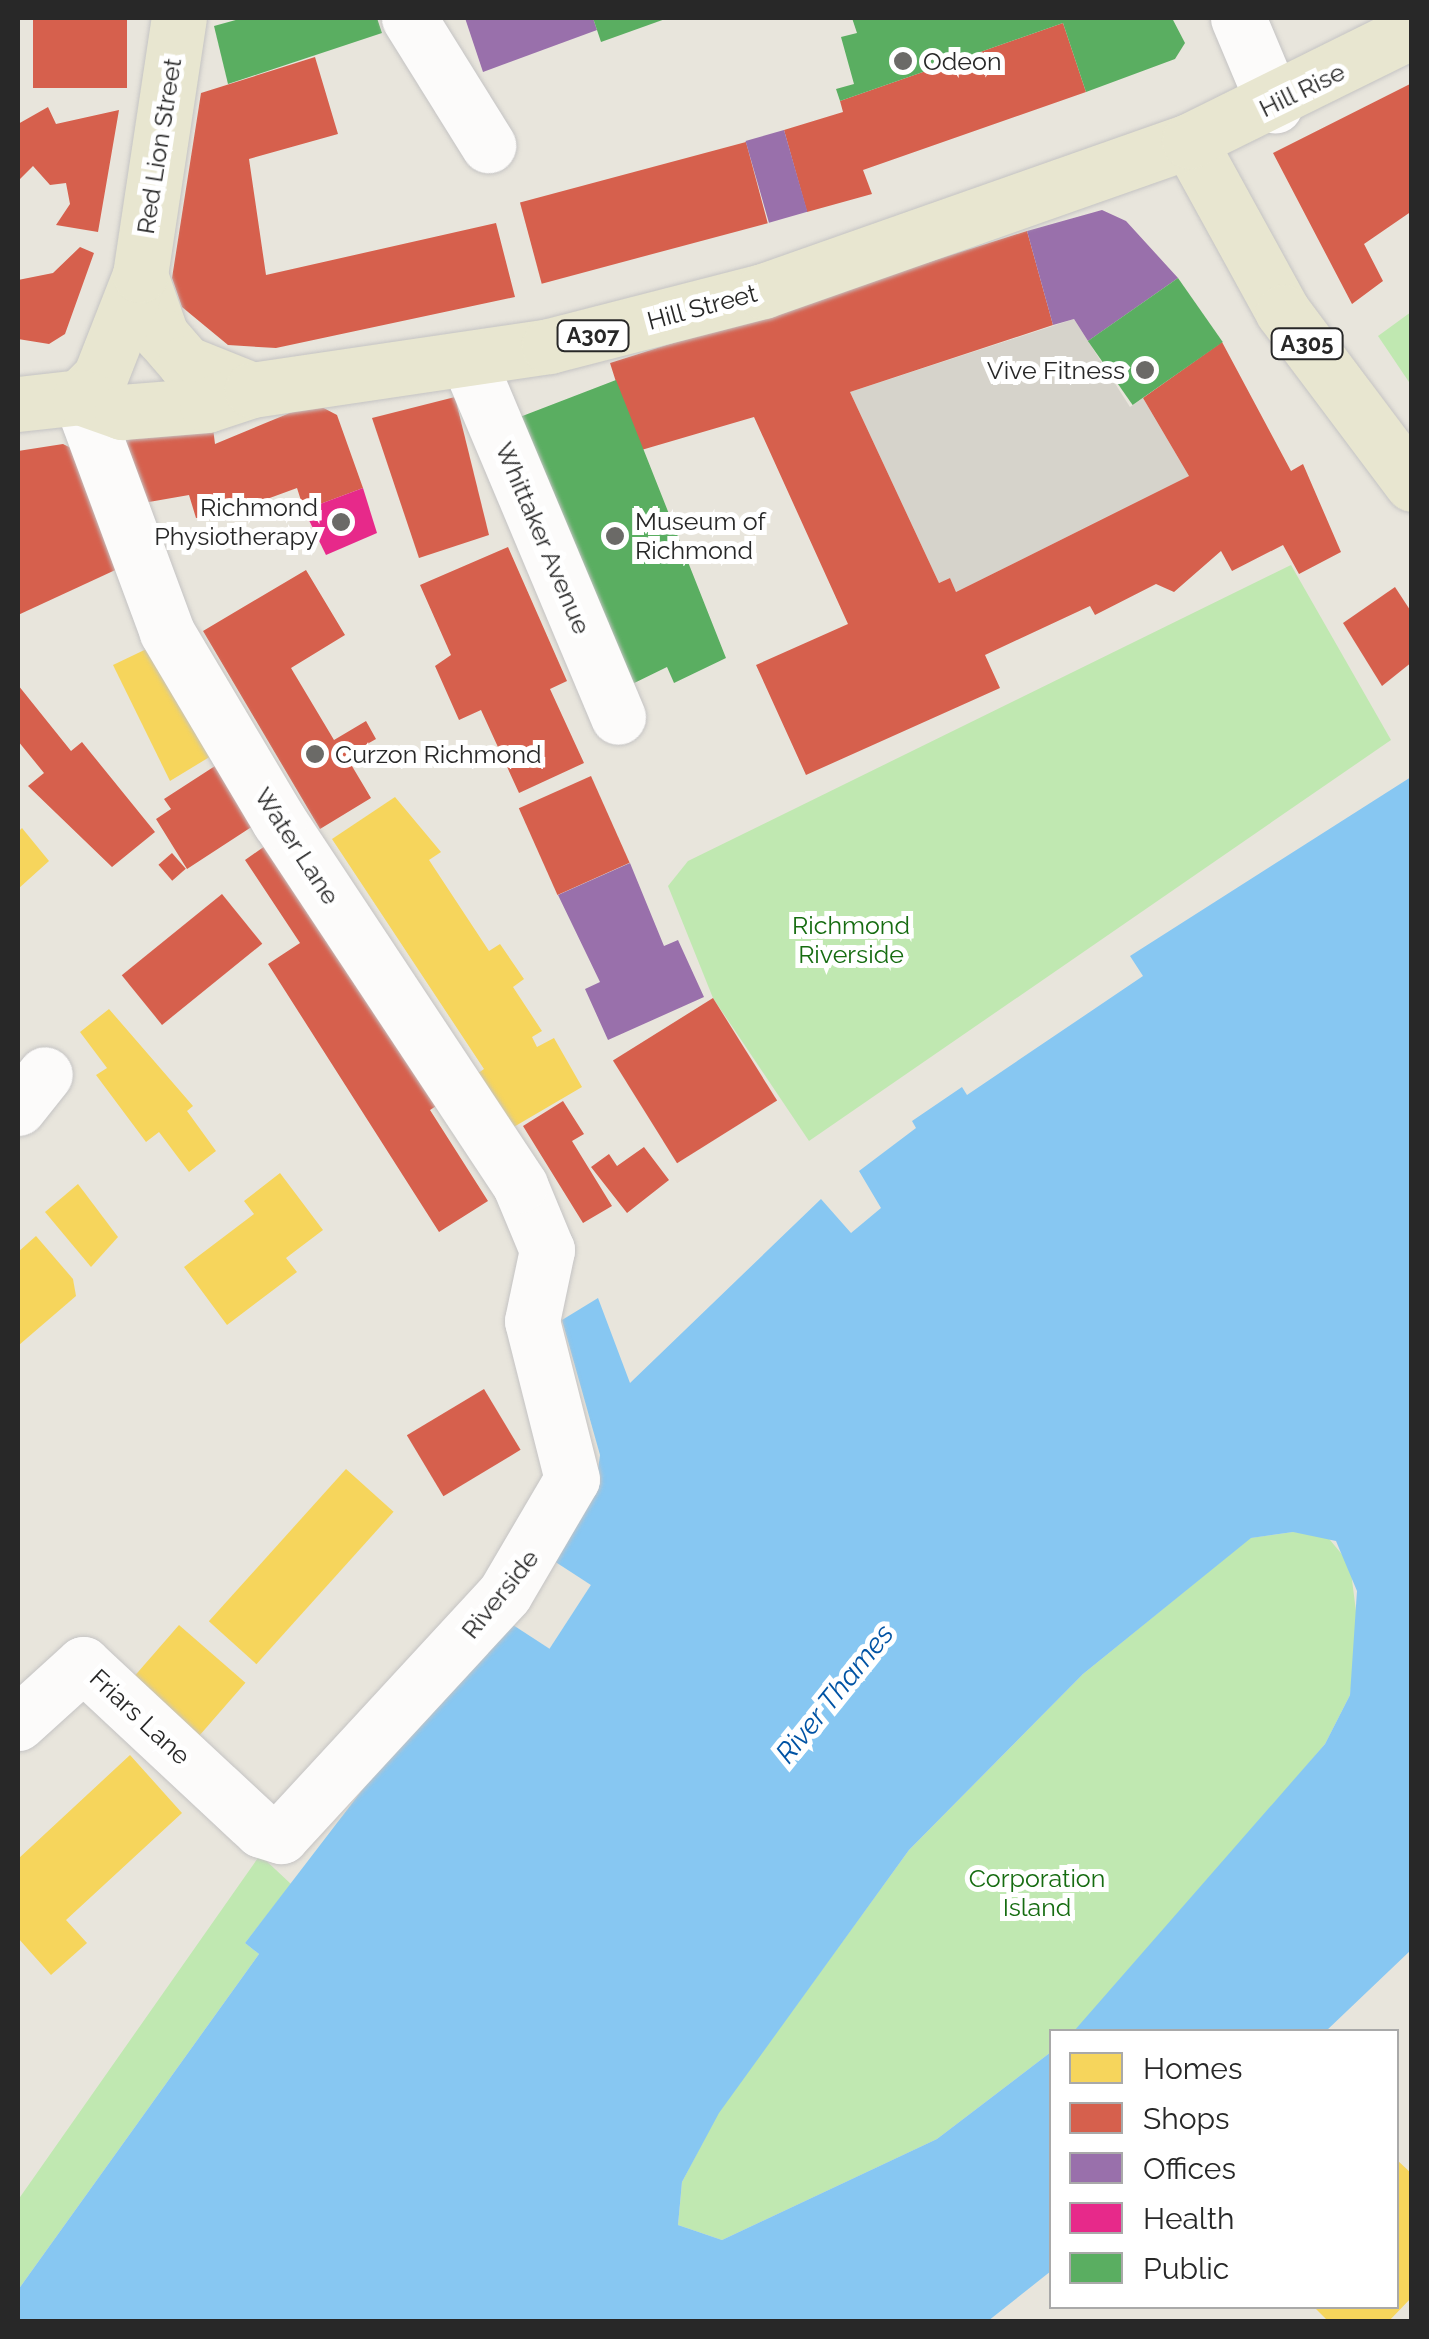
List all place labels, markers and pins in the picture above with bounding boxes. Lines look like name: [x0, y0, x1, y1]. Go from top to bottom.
place label: Odeon: [923, 46, 1001, 76]
marker: Odeon: [892, 50, 914, 72]
place label: Vive Fitness: [987, 355, 1125, 385]
marker: Vive Fitness: [1134, 359, 1156, 381]
place label: Richmond Physiotherapy: [154, 493, 318, 552]
place label: Museum of Richmond: [635, 507, 766, 566]
marker: Richmond Physiotherapy: [328, 509, 354, 535]
marker: Museum of Richmond: [604, 525, 626, 547]
place label: Curzon Richmond: [335, 739, 542, 769]
marker: Curzon Richmond: [304, 743, 326, 765]

